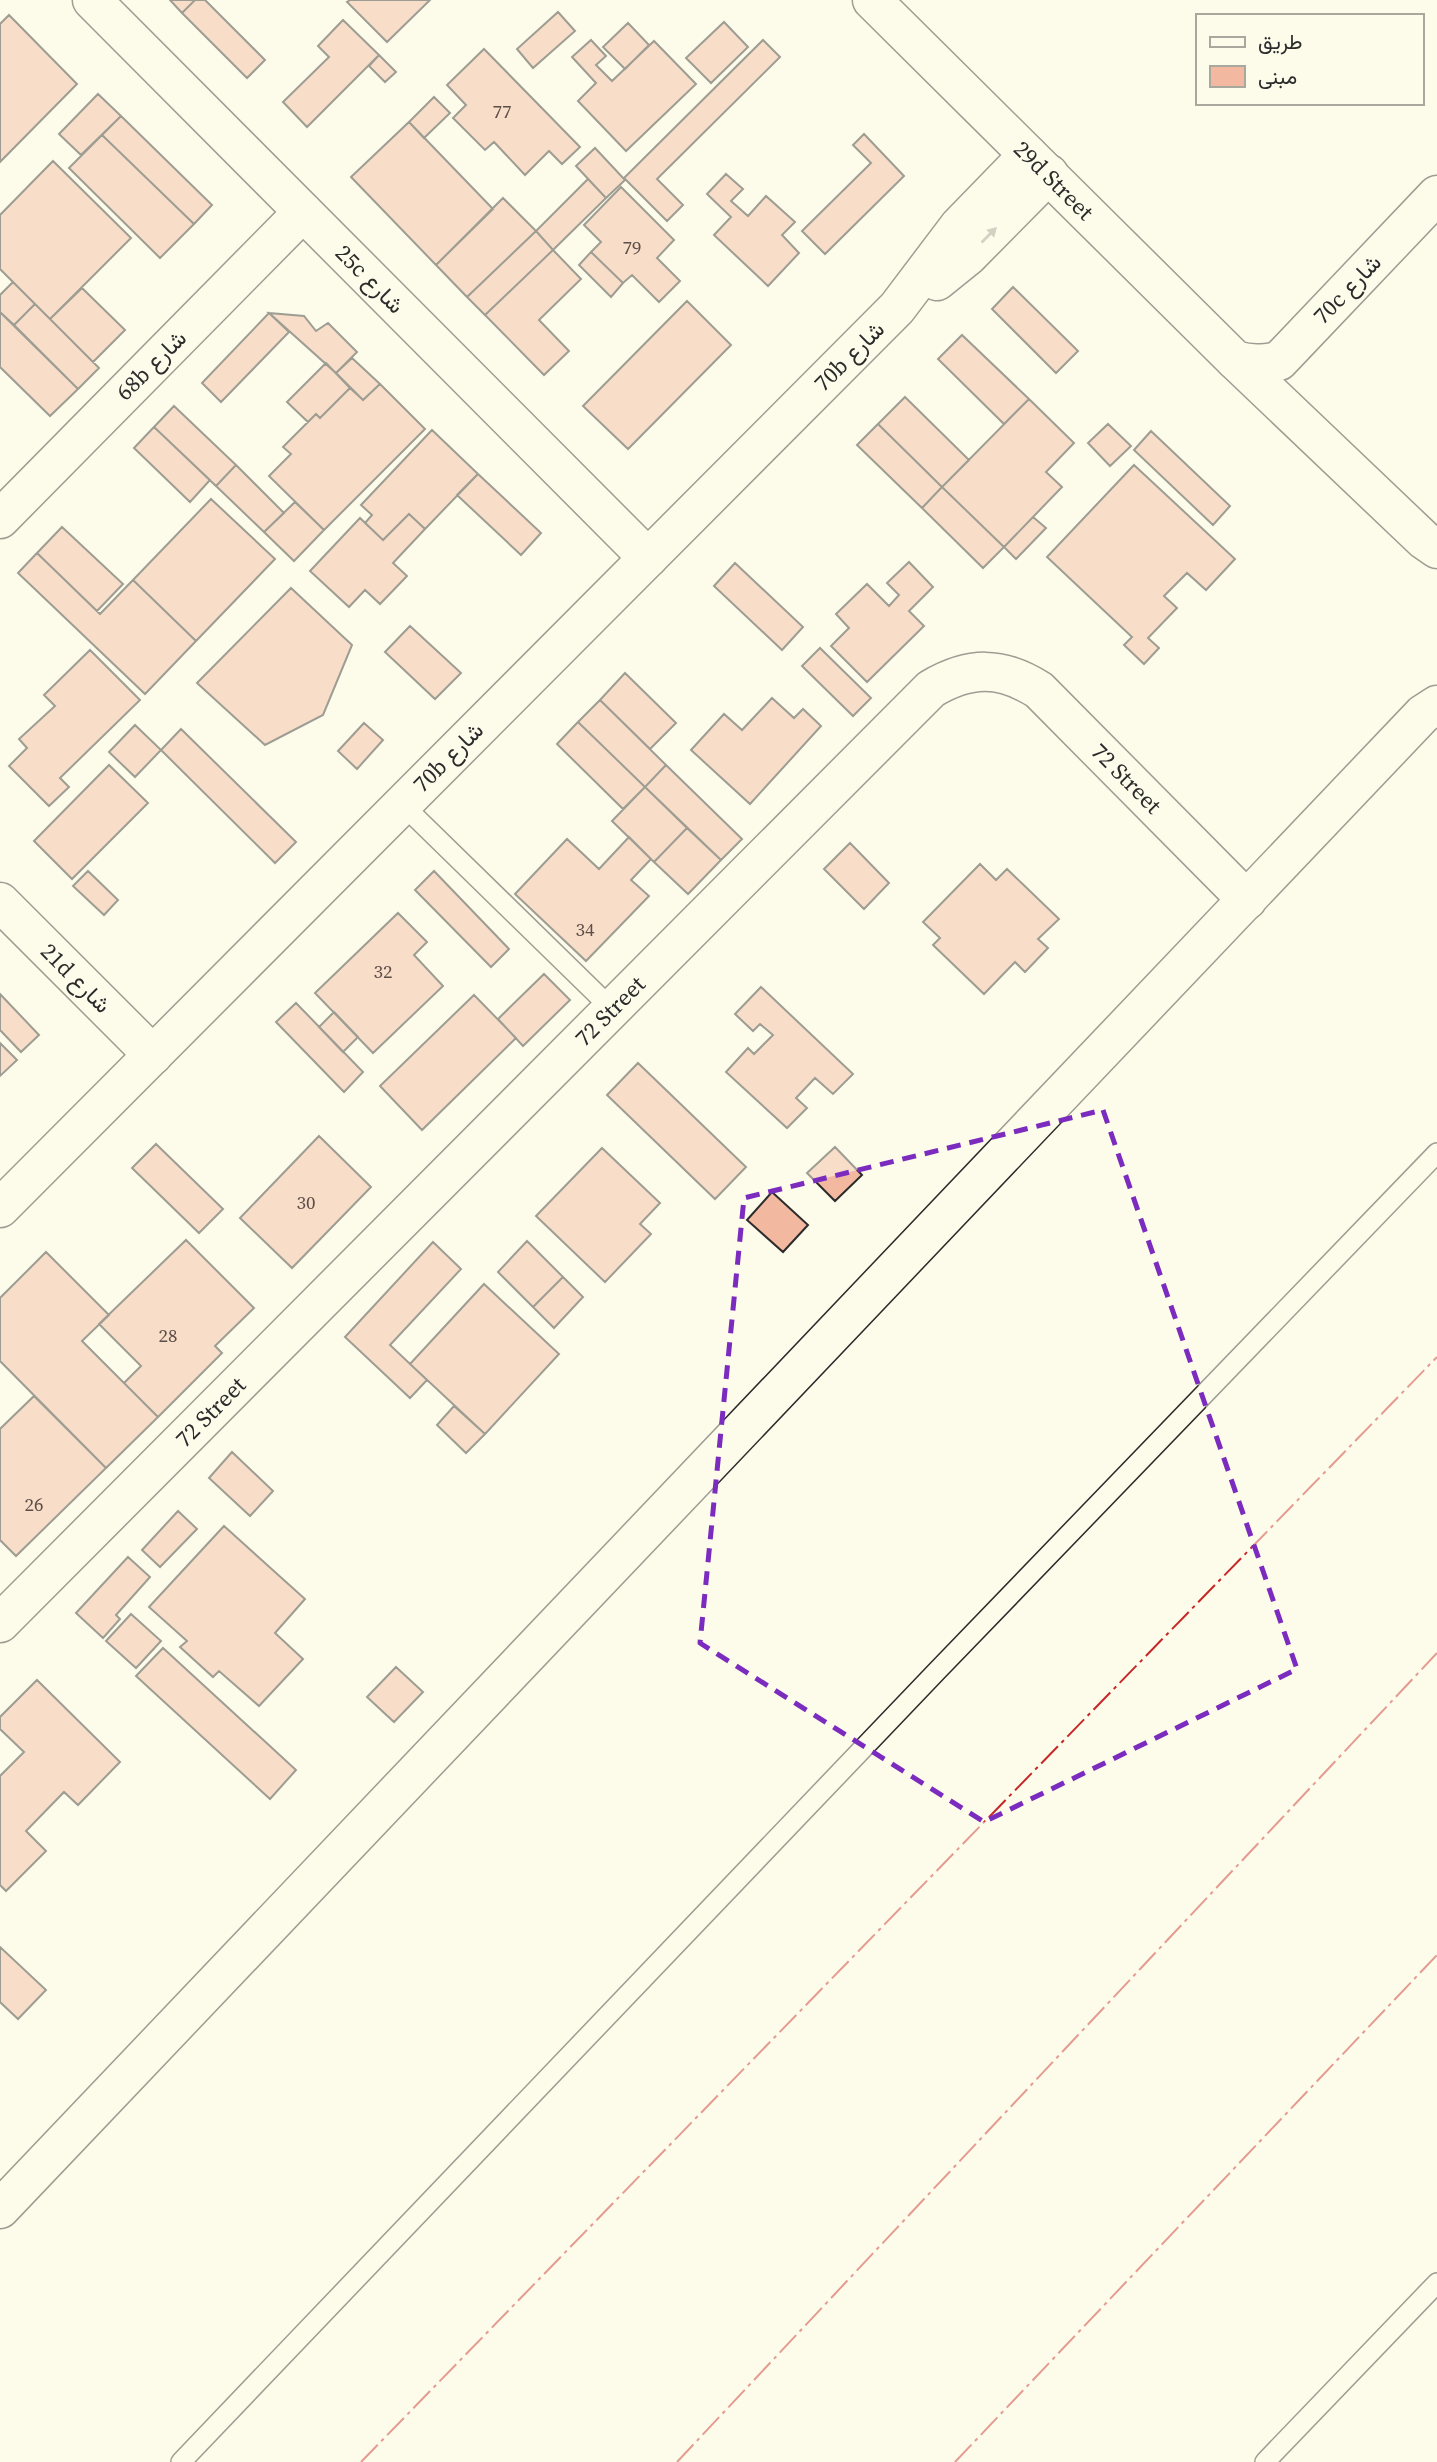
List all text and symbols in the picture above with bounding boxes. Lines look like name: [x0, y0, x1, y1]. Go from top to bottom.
legend: [1196, 14, 1423, 105]
text: طريق: [1258, 27, 1303, 56]
text: مبنى: [1258, 62, 1297, 91]
house number: 77: [492, 98, 512, 124]
street label: 29d Street: [1007, 133, 1101, 228]
one-way arrow: [981, 227, 997, 243]
house number: 79: [622, 234, 642, 260]
street label: 25c شارع: [328, 237, 412, 321]
street label: 70c شارع: [1306, 247, 1388, 331]
street label: 70b شارع: [807, 314, 891, 398]
street label: 68b شارع: [109, 323, 193, 407]
street label: 70b شارع: [406, 715, 490, 799]
street label: 72 Street: [1084, 736, 1169, 821]
house number: 34: [575, 916, 595, 942]
street label: 21d شارع: [34, 936, 118, 1020]
house number: 32: [373, 958, 393, 984]
street label: 72 Street: [568, 968, 653, 1053]
house number: 30: [296, 1189, 316, 1215]
house number: 28: [158, 1322, 178, 1348]
street label: 72 Street: [168, 1369, 253, 1454]
house number: 26: [24, 1491, 44, 1517]

